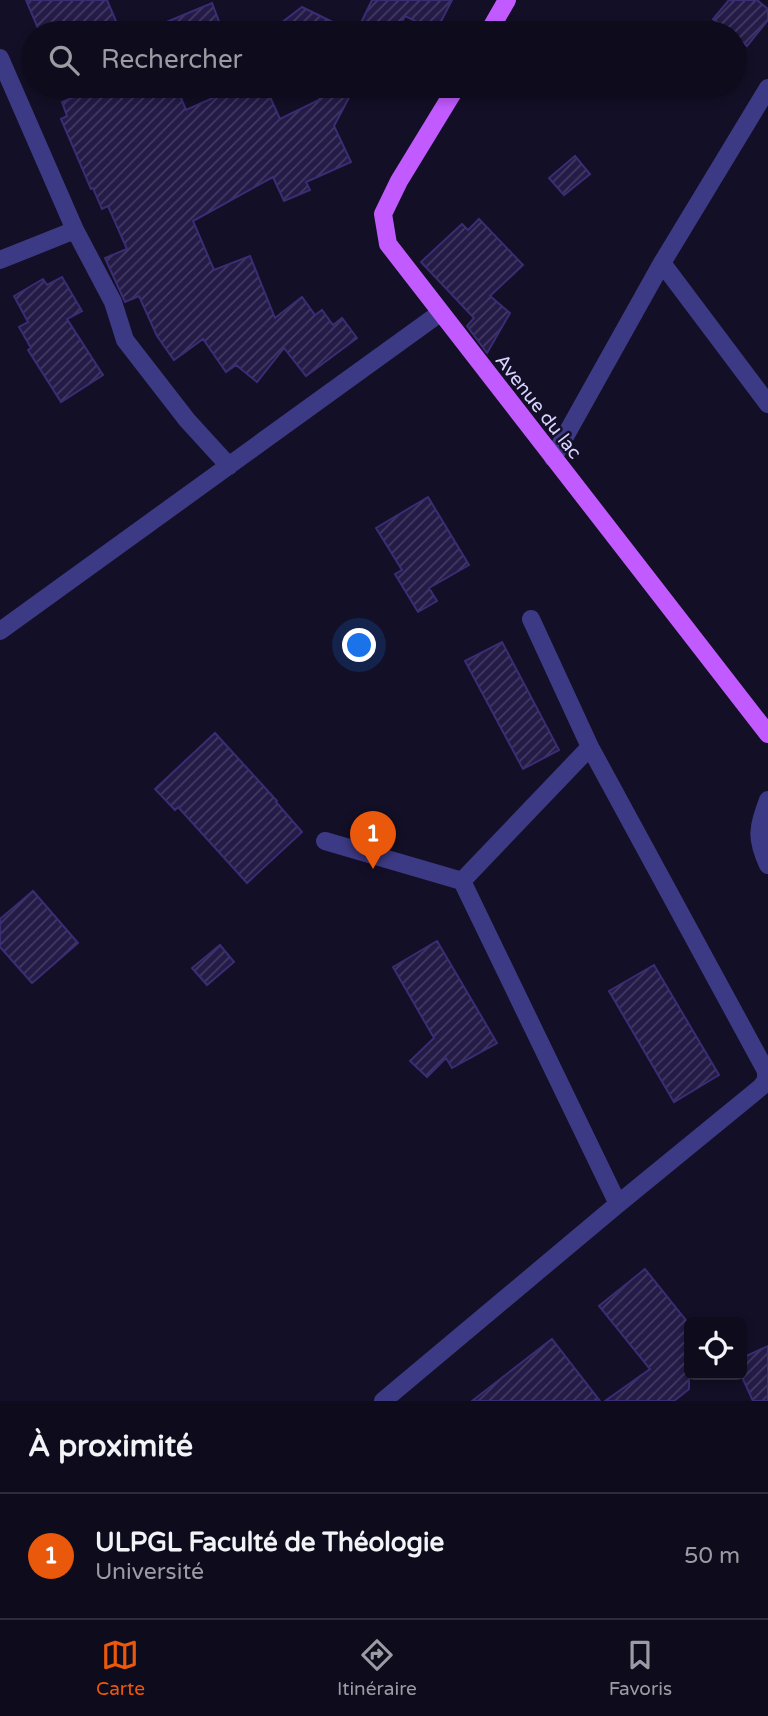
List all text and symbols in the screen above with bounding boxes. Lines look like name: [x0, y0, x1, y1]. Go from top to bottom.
search box: [21, 21, 747, 98]
icon: search: [45, 41, 83, 79]
text: Rechercher: [101, 44, 243, 75]
street label: Avenue du lac: [490, 350, 586, 463]
your location: [342, 628, 376, 662]
pin: 1: [350, 811, 396, 869]
map controls: [684, 1317, 747, 1380]
button: locate: [684, 1317, 747, 1380]
text: À proximité: [28, 1428, 193, 1465]
text: ULPGL Faculté de Théologie: [95, 1527, 444, 1558]
text: 1: [44, 1542, 58, 1570]
text: 50 m: [684, 1542, 740, 1570]
text: Université: [95, 1558, 204, 1586]
tab: Carte: [96, 1636, 145, 1700]
tab: Itinéraire: [337, 1636, 417, 1700]
tab: Favoris: [609, 1636, 672, 1700]

